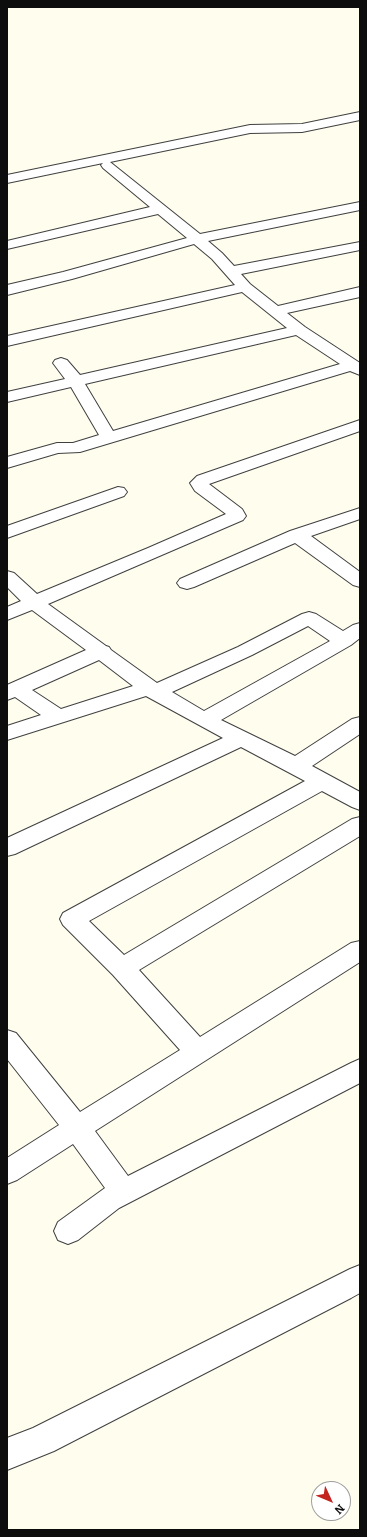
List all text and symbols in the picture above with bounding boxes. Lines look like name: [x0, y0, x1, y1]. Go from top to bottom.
north arrow: [311, 1481, 351, 1521]
text: N: [332, 1501, 347, 1517]

